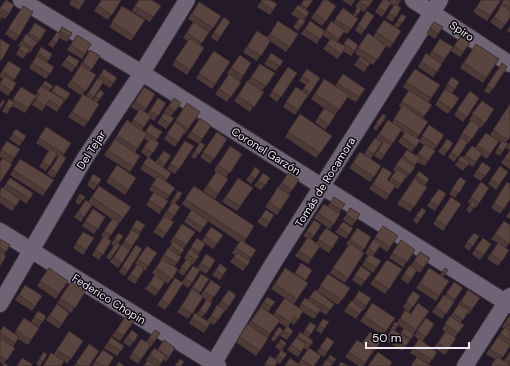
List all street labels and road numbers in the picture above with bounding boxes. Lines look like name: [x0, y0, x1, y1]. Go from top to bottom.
street label: Spiro: [447, 18, 477, 44]
street label: Coronel Garzón: [229, 124, 303, 178]
street label: Del Tejar: [73, 128, 109, 172]
street label: Tomás de Rocamora: [292, 134, 358, 230]
street label: Federico Chopin: [70, 271, 148, 327]

